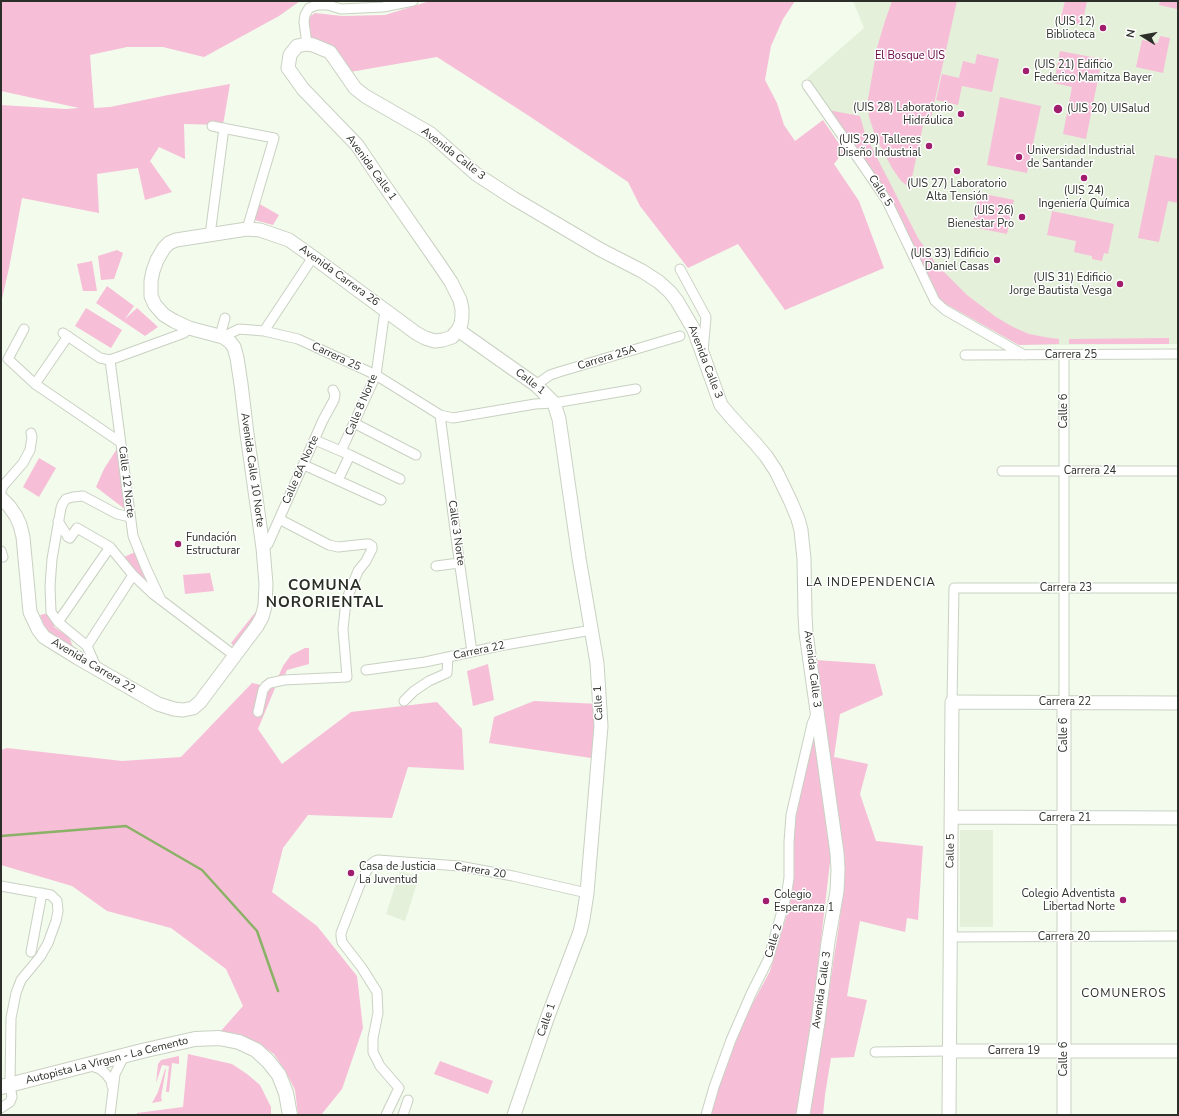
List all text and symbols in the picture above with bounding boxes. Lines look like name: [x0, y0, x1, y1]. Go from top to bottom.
place label: (UIS 12) Biblioteca: [1046, 15, 1095, 41]
north arrow: [1123, 16, 1163, 56]
marker: (UIS 12) Biblioteca: [1098, 23, 1108, 33]
text: N: [1123, 28, 1139, 39]
park label: El Bosque UIS: [875, 49, 945, 63]
place label: (UIS 21) Edificio Federico Mamitza Bayer: [1034, 58, 1152, 84]
marker: (UIS 21) Edificio Federico Mamitza Bayer: [1021, 66, 1031, 76]
place label: (UIS 28) Laboratorio Hidráulica: [853, 101, 953, 127]
place label: (UIS 20) UISalud: [1067, 102, 1150, 116]
marker: (UIS 20) UISalud: [1052, 103, 1064, 115]
marker: (UIS 28) Laboratorio Hidráulica: [956, 109, 966, 119]
street label: Avenida Calle 3: [418, 125, 488, 183]
street label: Avenida Calle 1: [343, 133, 399, 203]
place label: (UIS 29) Talleres Diseño Industrial: [838, 133, 921, 159]
marker: (UIS 29) Talleres Diseño Industrial: [924, 141, 934, 151]
place label: Universidad Industrial de Santander: [1027, 144, 1135, 170]
marker: Universidad Industrial de Santander: [1014, 152, 1024, 162]
marker: (UIS 27) Laboratorio Alta Tensión: [952, 166, 962, 176]
street label: Calle 5: [865, 173, 895, 209]
marker: (UIS 24) Ingeniería Química: [1079, 173, 1089, 183]
place label: (UIS 27) Laboratorio Alta Tensión: [907, 177, 1007, 203]
place label: (UIS 24) Ingeniería Química: [1038, 184, 1130, 210]
place label: (UIS 26) Bienestar Pro: [948, 204, 1014, 230]
marker: (UIS 26) Bienestar Pro: [1017, 212, 1027, 222]
street label: Avenida Carrera 26: [296, 243, 382, 309]
place label: (UIS 33) Edificio Daniel Casas: [910, 247, 989, 273]
marker: (UIS 33) Edificio Daniel Casas: [992, 255, 1002, 265]
place label: (UIS 31) Edificio Jorge Bautista Vesga: [1009, 271, 1112, 297]
marker: (UIS 31) Edificio Jorge Bautista Vesga: [1115, 279, 1125, 289]
street label: Avenida Calle 3: [685, 323, 725, 401]
street label: Carrera 25: [309, 340, 363, 374]
street label: Carrera 25A: [576, 343, 638, 373]
street label: Carrera 25: [1045, 348, 1097, 362]
street label: Calle 1: [512, 366, 548, 398]
street label: Calle 8 Norte: [343, 372, 381, 438]
street label: Calle 6: [1057, 394, 1071, 428]
street label: Avenida Calle 10 Norte: [237, 412, 267, 528]
street label: Calle 8A Norte: [280, 434, 322, 506]
street label: Calle 12 Norte: [115, 445, 137, 519]
street label: Carrera 24: [1064, 464, 1116, 478]
street label: Calle 3 Norte: [445, 500, 467, 566]
place label: Fundación Estructurar: [186, 531, 240, 557]
marker: Fundación Estructurar: [173, 539, 183, 549]
district label: LA INDEPENDENCIA: [806, 576, 936, 590]
district label: COMUNA NORORIENTAL: [266, 577, 384, 612]
street label: Carrera 23: [1040, 581, 1092, 595]
street label: Avenida Calle 3: [801, 630, 823, 708]
street label: Avenida Carrera 22: [49, 636, 137, 696]
street label: Carrera 22: [452, 639, 506, 663]
street label: Calle 1: [591, 685, 607, 721]
street label: Carrera 22: [1039, 695, 1091, 709]
street label: Calle 6: [1057, 718, 1071, 752]
street label: Carrera 21: [1039, 811, 1091, 825]
street label: Calle 5: [944, 833, 958, 869]
place label: Casa de Justicia La Juventud: [359, 860, 436, 886]
street label: Carrera 20: [453, 860, 507, 882]
marker: Casa de Justicia La Juventud: [346, 868, 356, 878]
place label: Colegio Adventista Libertad Norte: [1021, 887, 1115, 913]
place label: Colegio Esperanza 1: [774, 888, 834, 914]
marker: Colegio Adventista Libertad Norte: [1118, 895, 1128, 905]
marker: Colegio Esperanza 1: [761, 896, 771, 906]
street label: Calle 2: [763, 922, 785, 960]
street label: Carrera 20: [1038, 930, 1090, 944]
street label: Avenida Calle 3: [810, 951, 834, 1029]
district label: COMUNEROS: [1081, 987, 1167, 1001]
street label: Calle 1: [535, 1001, 559, 1039]
street label: Autopista La Virgen - La Cemento: [24, 1034, 190, 1088]
street label: Calle 6: [1057, 1042, 1071, 1076]
street label: Carrera 19: [988, 1044, 1040, 1058]

